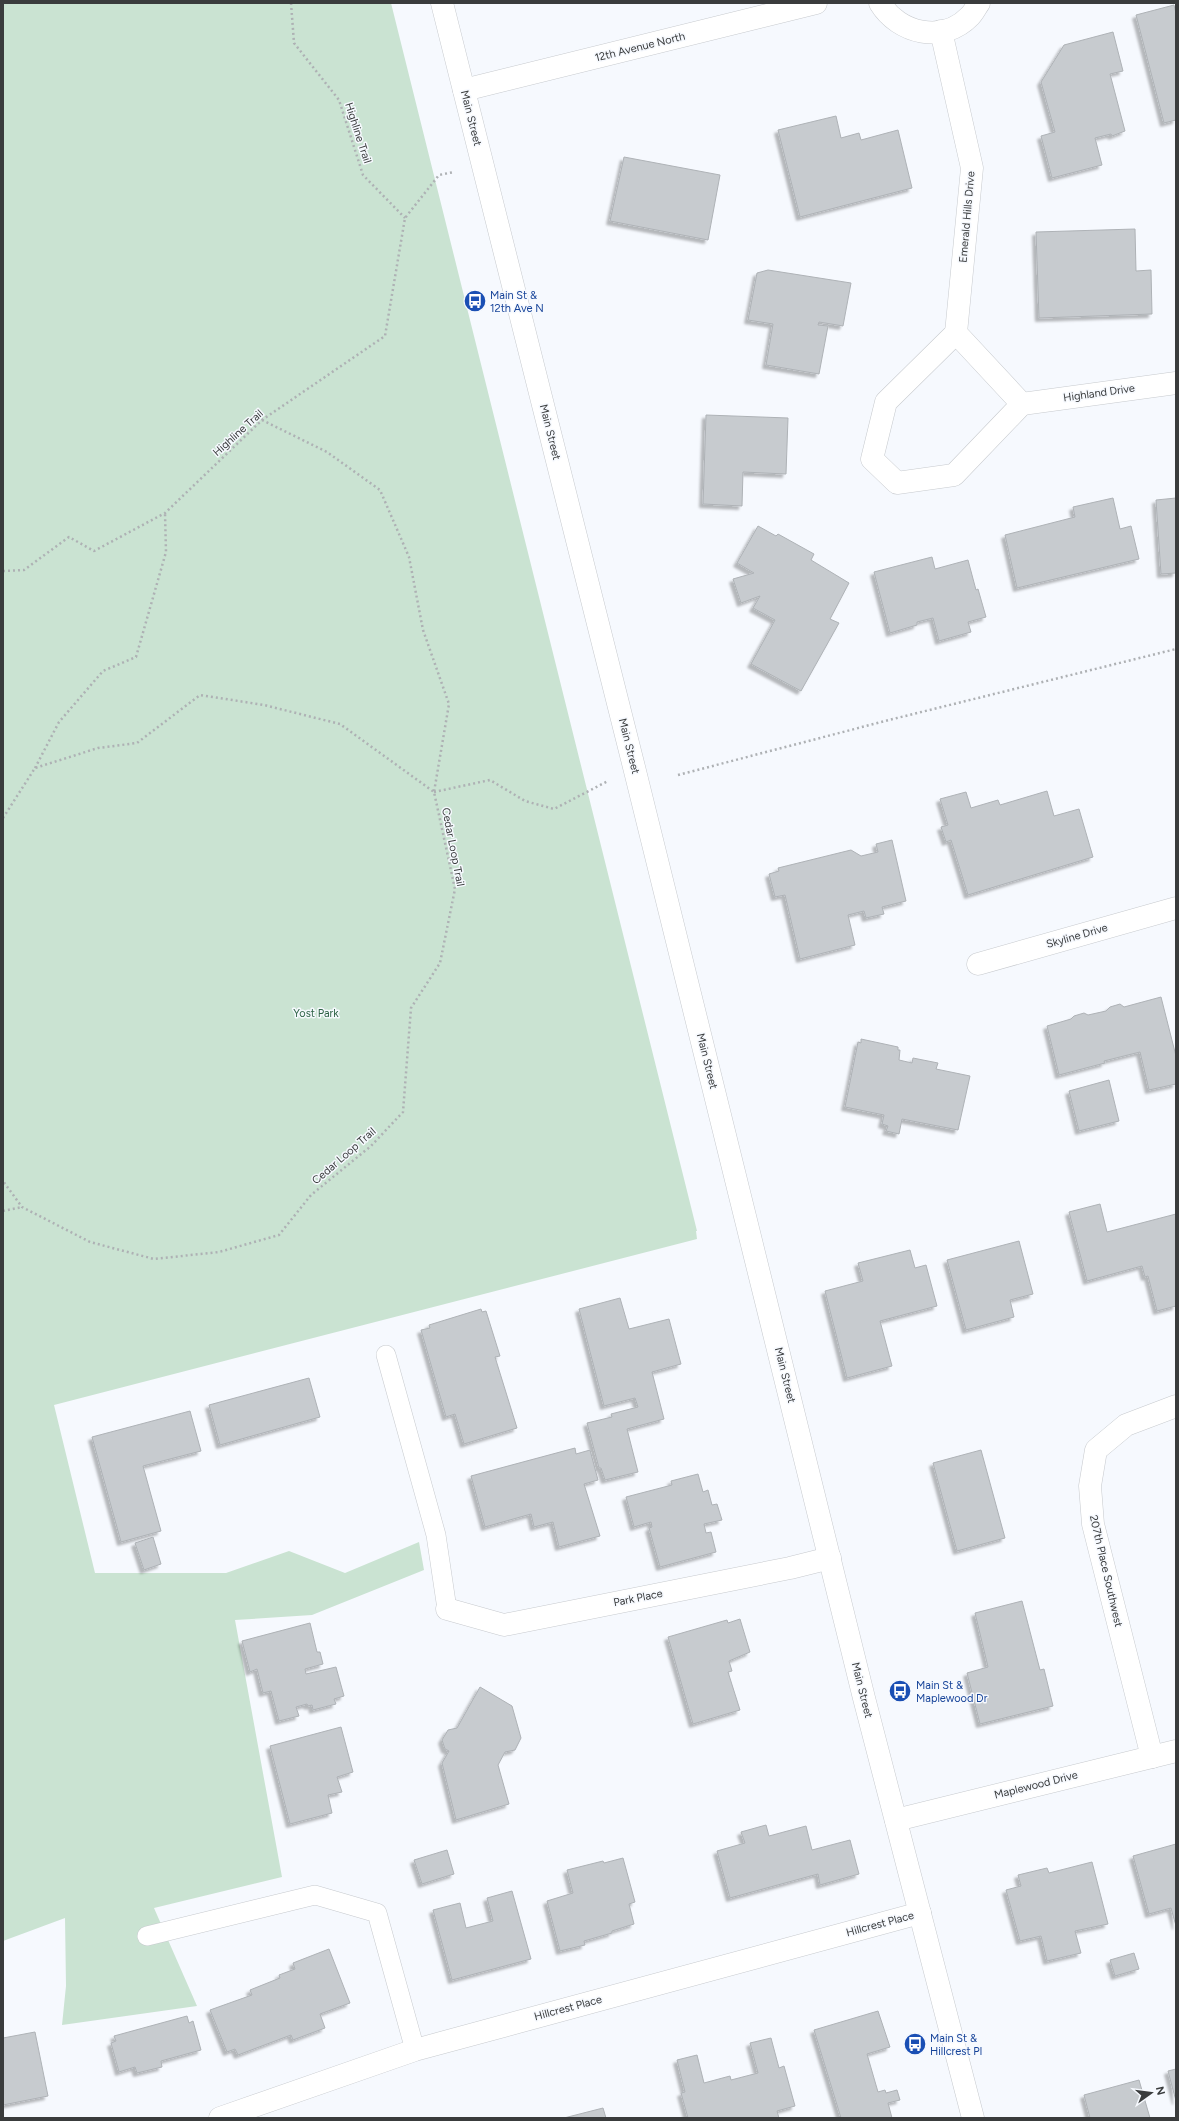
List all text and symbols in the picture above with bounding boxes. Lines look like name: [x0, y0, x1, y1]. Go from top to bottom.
street label: 12th Avenue North: [594, 30, 686, 64]
street label: Main Street: [458, 89, 484, 147]
street label: Highline Trail: [342, 101, 374, 165]
street label: Emerald Hills Drive: [957, 171, 977, 263]
bus stop icon: Main St & 12th Ave N: [462, 288, 488, 314]
place label: Main St & 12th Ave N: [490, 289, 544, 315]
street label: Highland Drive: [1062, 382, 1136, 404]
street label: Main Street: [537, 403, 563, 461]
street label: Highline Trail: [210, 407, 266, 459]
street label: Main Street: [616, 717, 642, 775]
street label: Cedar Loop Trail: [439, 807, 467, 887]
street label: Skyline Drive: [1045, 921, 1109, 951]
park label: Yost Park: [293, 1007, 339, 1020]
street label: Main Street: [694, 1032, 720, 1090]
street label: Cedar Loop Trail: [310, 1125, 378, 1187]
street label: Main Street: [772, 1346, 798, 1404]
street label: 207th Place Southwest: [1087, 1514, 1125, 1628]
street label: Park Place: [612, 1587, 664, 1609]
street label: Main Street: [849, 1661, 875, 1719]
bus stop icon: Main St & Maplewood Dr: [887, 1678, 913, 1704]
place label: Main St & Maplewood Dr: [916, 1679, 988, 1705]
street label: Maplewood Drive: [993, 1768, 1079, 1802]
street label: Hillcrest Place: [845, 1909, 915, 1939]
street label: Hillcrest Place: [533, 1993, 603, 2023]
bus stop icon: Main St & Hillcrest Pl: [902, 2031, 928, 2057]
place label: Main St & Hillcrest Pl: [930, 2032, 982, 2058]
north arrow: [1131, 2073, 1171, 2113]
text: N: [1153, 2085, 1168, 2096]

